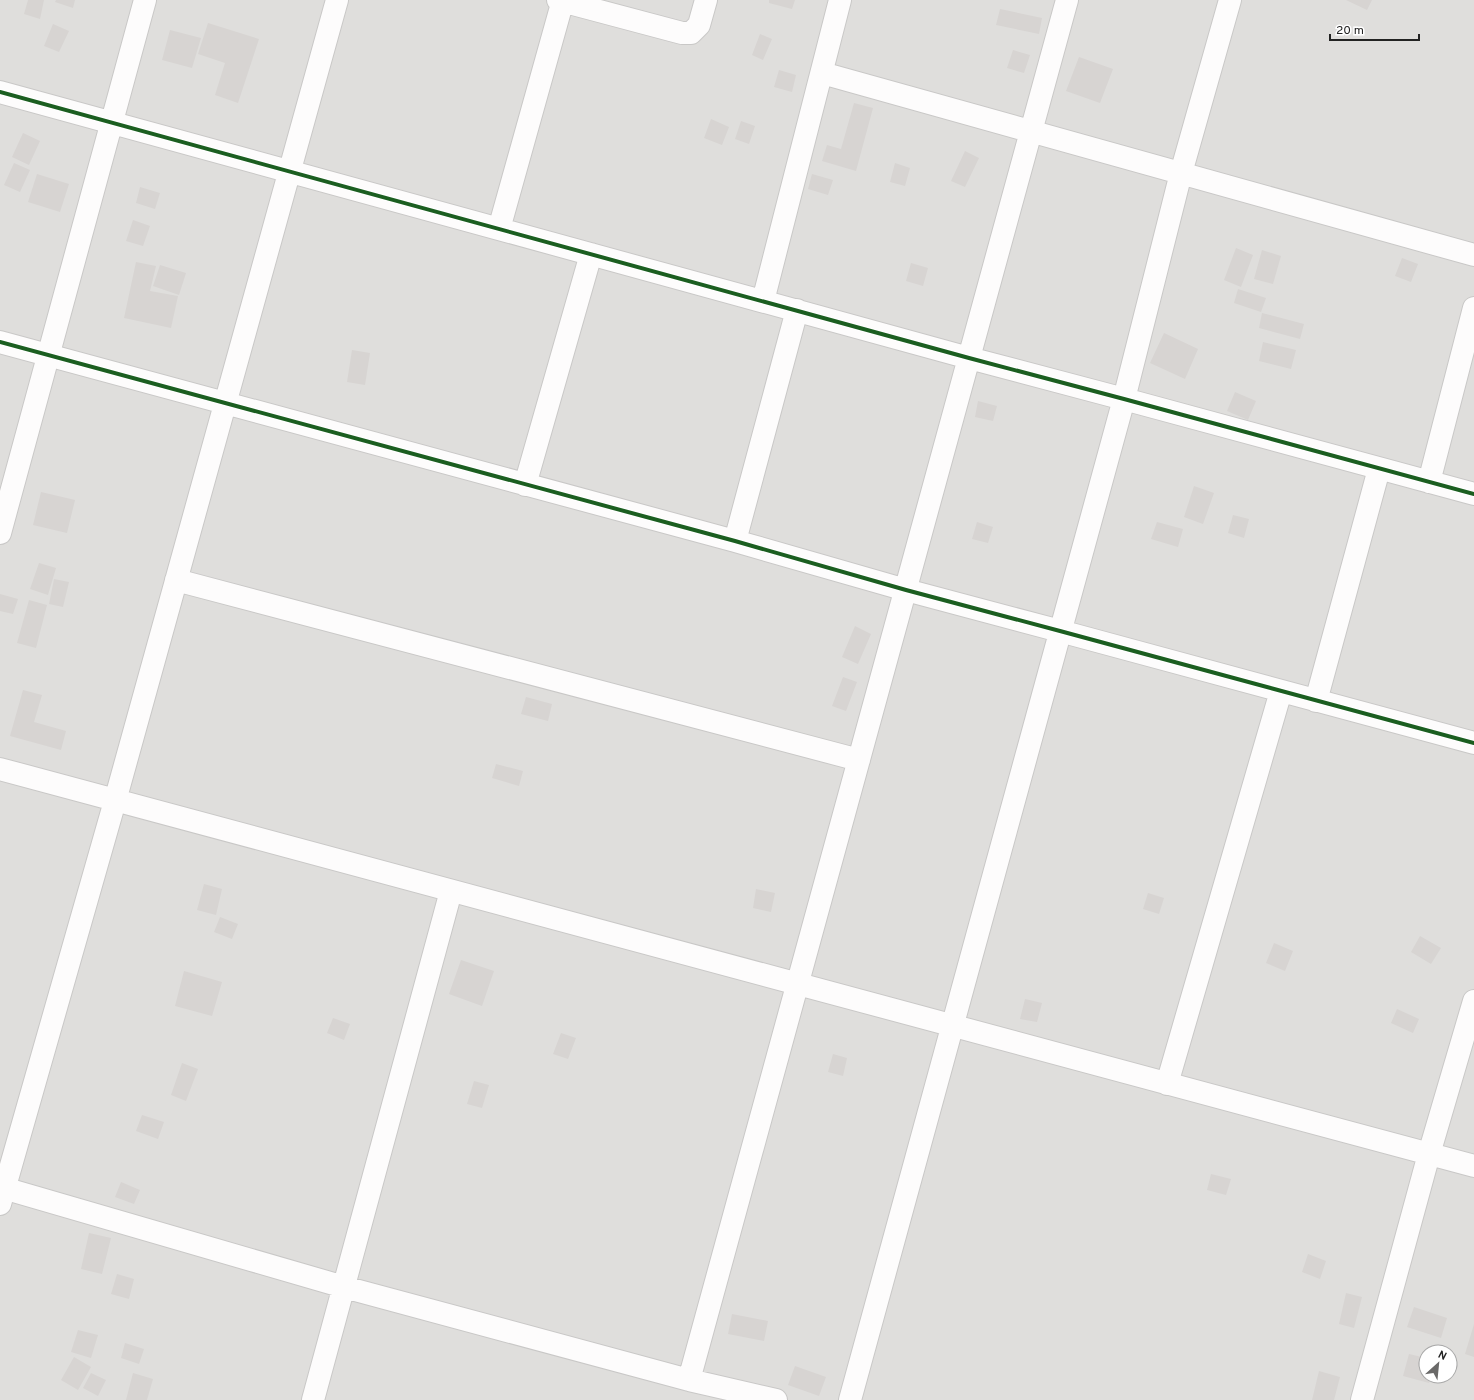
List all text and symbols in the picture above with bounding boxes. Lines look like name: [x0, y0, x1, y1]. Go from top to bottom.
scale bar: [1330, 16, 1419, 42]
text: 20 m: [1336, 23, 1364, 39]
north arrow: [1418, 1344, 1458, 1384]
text: N: [1435, 1348, 1449, 1364]

